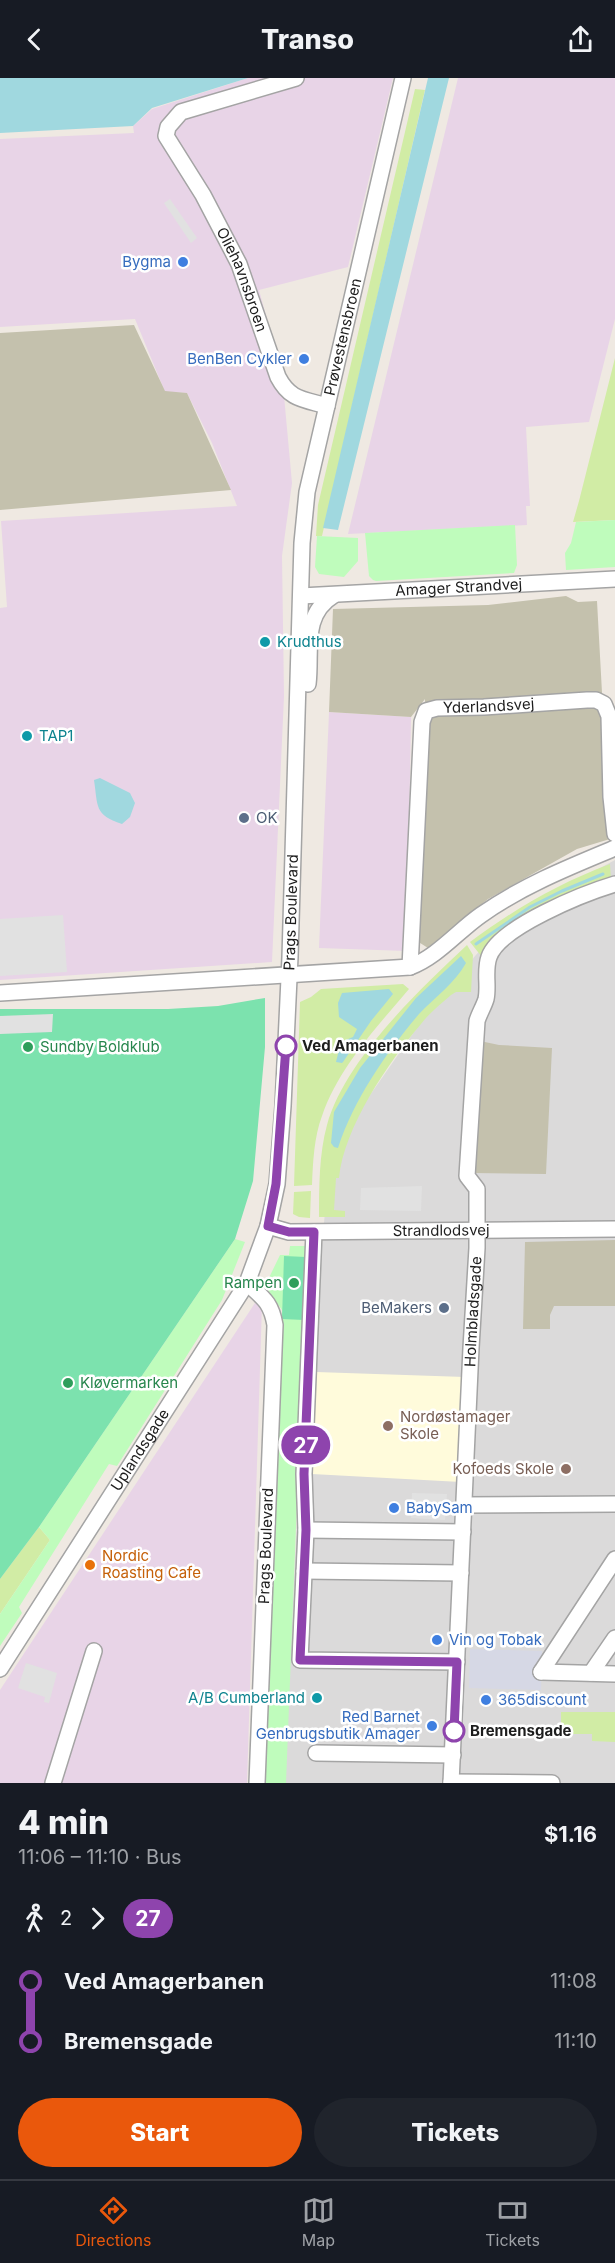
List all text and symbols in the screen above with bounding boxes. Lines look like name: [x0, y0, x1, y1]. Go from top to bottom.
icon: back: [18, 23, 51, 56]
text: Transo: [261, 23, 354, 56]
icon: share: [564, 23, 597, 56]
street label: Oliehavnsbroen: [213, 224, 272, 334]
place label: Bygma: [122, 252, 171, 271]
marker: Bygma: [176, 255, 190, 269]
street label: Prøvestensbroen: [320, 276, 365, 397]
place label: BenBen Cykler: [187, 349, 292, 368]
marker: BenBen Cykler: [297, 352, 311, 366]
street label: Amager Strandvej: [395, 574, 523, 600]
place label: Krudthus: [277, 632, 342, 651]
marker: Krudthus: [258, 635, 272, 649]
street label: Yderlandsvej: [443, 694, 535, 717]
place label: TAP1: [39, 726, 73, 745]
marker: TAP1: [20, 729, 34, 743]
place label: OK: [256, 808, 278, 827]
marker: OK: [237, 811, 251, 825]
street label: Prags Boulevard: [279, 854, 302, 971]
marker: Ved Amagerbanen: [275, 1035, 297, 1057]
place label: Ved Amagerbanen: [302, 1036, 439, 1055]
place label: Sundby Boldklub: [40, 1037, 160, 1056]
marker: Sundby Boldklub: [21, 1040, 35, 1054]
street label: Strandlodsvej: [393, 1220, 490, 1240]
street label: Holmbladsgade: [460, 1256, 485, 1367]
place label: Rampen: [224, 1273, 282, 1292]
marker: Rampen: [287, 1276, 301, 1290]
place label: BeMakers: [361, 1298, 432, 1317]
marker: BeMakers: [437, 1301, 451, 1315]
place label: Kløvermarken: [80, 1373, 178, 1392]
marker: Kløvermarken: [61, 1376, 75, 1390]
street label: Uplandsgade: [106, 1405, 173, 1494]
place label: Nordøstamager Skole: [400, 1407, 511, 1443]
marker: Nordøstamager Skole: [381, 1419, 395, 1433]
line badge: 27: [279, 1426, 333, 1464]
text: 27: [293, 1433, 319, 1458]
place label: Kofoeds Skole: [452, 1459, 554, 1478]
marker: Kofoeds Skole: [559, 1462, 573, 1476]
street label: Prags Boulevard: [254, 1488, 277, 1604]
place label: BabySam: [406, 1498, 473, 1517]
marker: BabySam: [387, 1501, 401, 1515]
place label: Nordic Roasting Cafe: [102, 1546, 201, 1582]
marker: Nordic Roasting Cafe: [83, 1558, 97, 1572]
place label: Vin og Tobak: [449, 1630, 543, 1649]
marker: Vin og Tobak: [430, 1633, 444, 1647]
place label: A/B Cumberland: [188, 1688, 305, 1707]
place label: 365discount: [498, 1690, 587, 1709]
marker: A/B Cumberland: [310, 1691, 324, 1705]
marker: 365discount: [479, 1693, 493, 1707]
place label: Red Barnet Genbrugsbutik Amager: [256, 1707, 420, 1743]
marker: Red Barnet Genbrugsbutik Amager: [425, 1719, 439, 1733]
marker: Bremensgade: [443, 1720, 465, 1742]
place label: Bremensgade: [470, 1721, 572, 1740]
text: 4 min: [18, 1802, 109, 1842]
text: $1.16: [544, 1821, 597, 1847]
text: 11:06 – 11:10 · Bus: [18, 1845, 182, 1869]
icon: walk: [18, 1902, 51, 1935]
icon: forward: [81, 1902, 114, 1935]
text: 2: [60, 1906, 72, 1930]
text: 27: [135, 1906, 161, 1931]
text: Ved Amagerbanen: [64, 1968, 264, 1994]
text: 11:08: [550, 1969, 597, 1993]
text: Bremensgade: [64, 2028, 213, 2054]
text: 11:10: [554, 2029, 597, 2053]
button: Start: [18, 2098, 302, 2167]
button: Tickets: [314, 2098, 597, 2167]
tab: Directions: [75, 2194, 151, 2250]
tab: Map: [302, 2194, 335, 2250]
tab: Tickets: [485, 2194, 540, 2250]

